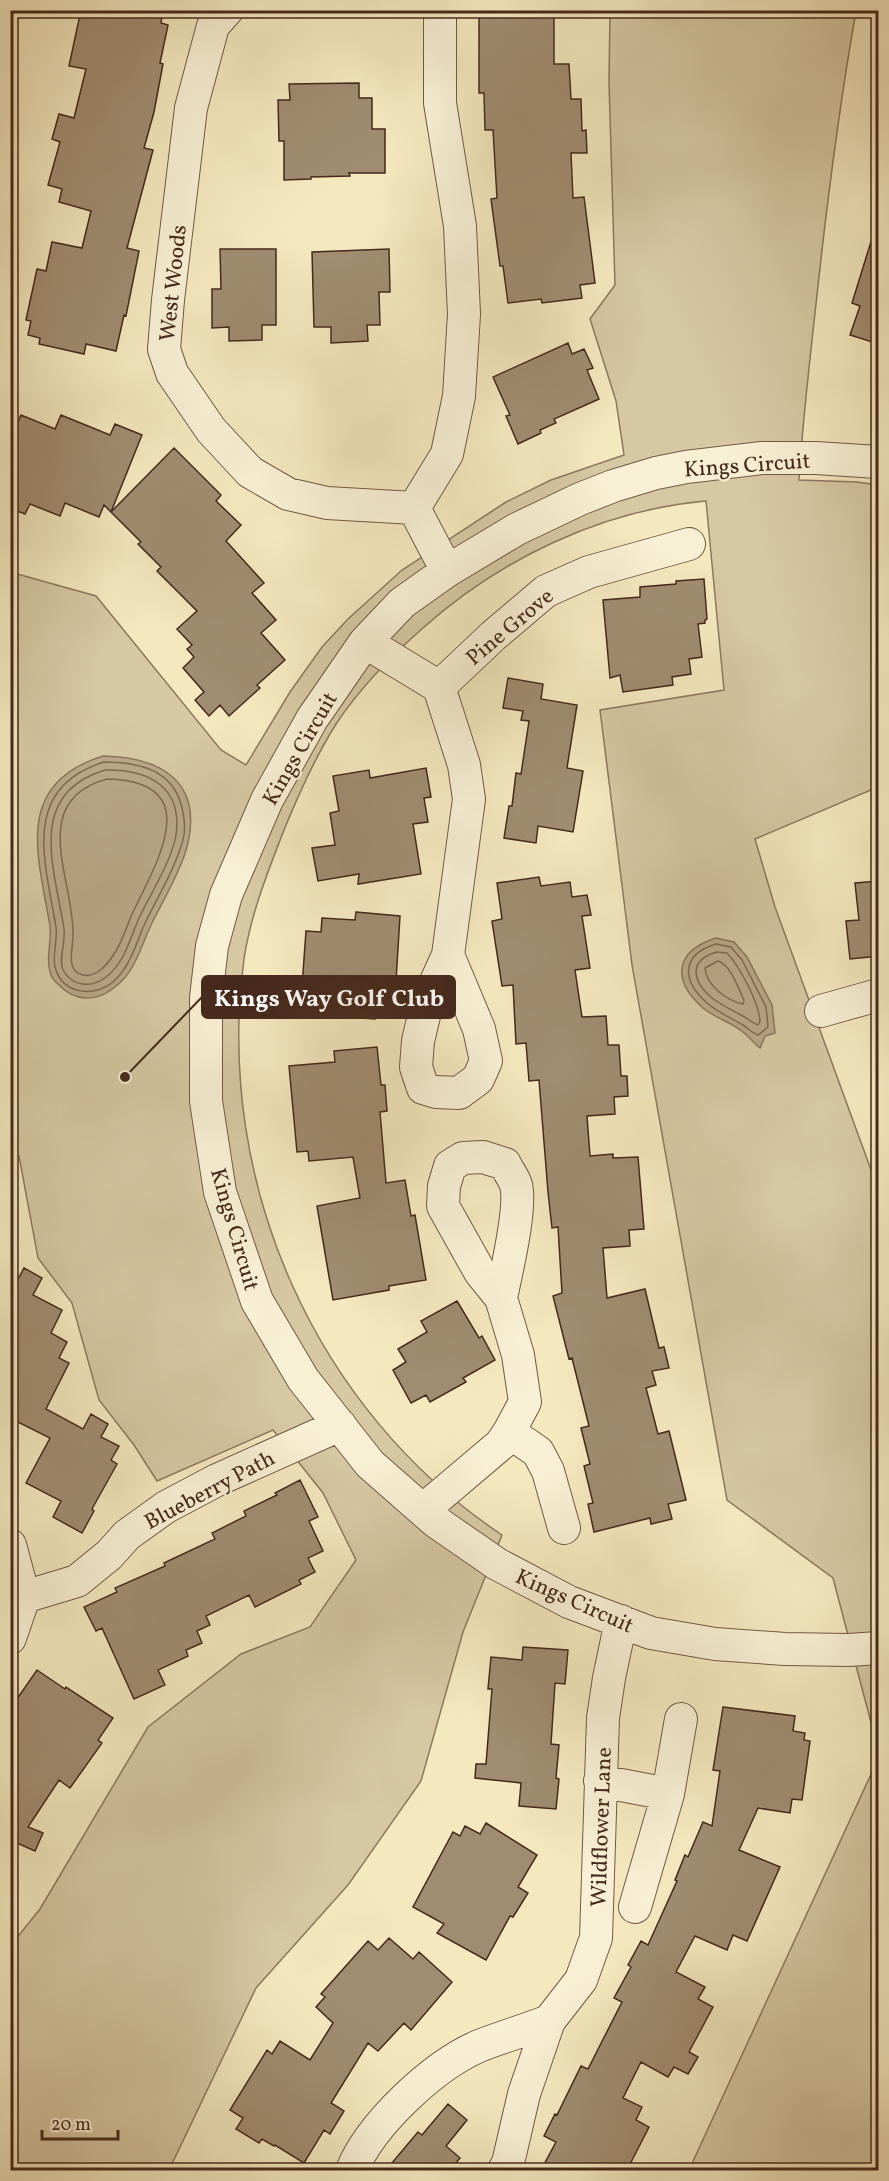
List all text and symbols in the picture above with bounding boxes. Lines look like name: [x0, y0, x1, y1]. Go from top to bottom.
street label: West Woods: [153, 223, 196, 343]
street label: Kings Circuit: [683, 447, 812, 486]
street label: Pine Grove: [460, 582, 561, 674]
street label: Kings Circuit: [256, 686, 346, 812]
callout: Kings Way Golf Club: [202, 976, 455, 1018]
text: Kings Way Golf Club: [214, 983, 444, 1017]
street label: Kings Circuit: [201, 1165, 266, 1295]
street label: Blueberry Path: [139, 1444, 281, 1539]
street label: Kings Circuit: [510, 1562, 638, 1642]
street label: Wildflower Lane: [584, 1747, 621, 1908]
scale bar: [42, 2103, 118, 2141]
text: 20 m: [51, 2113, 91, 2138]

